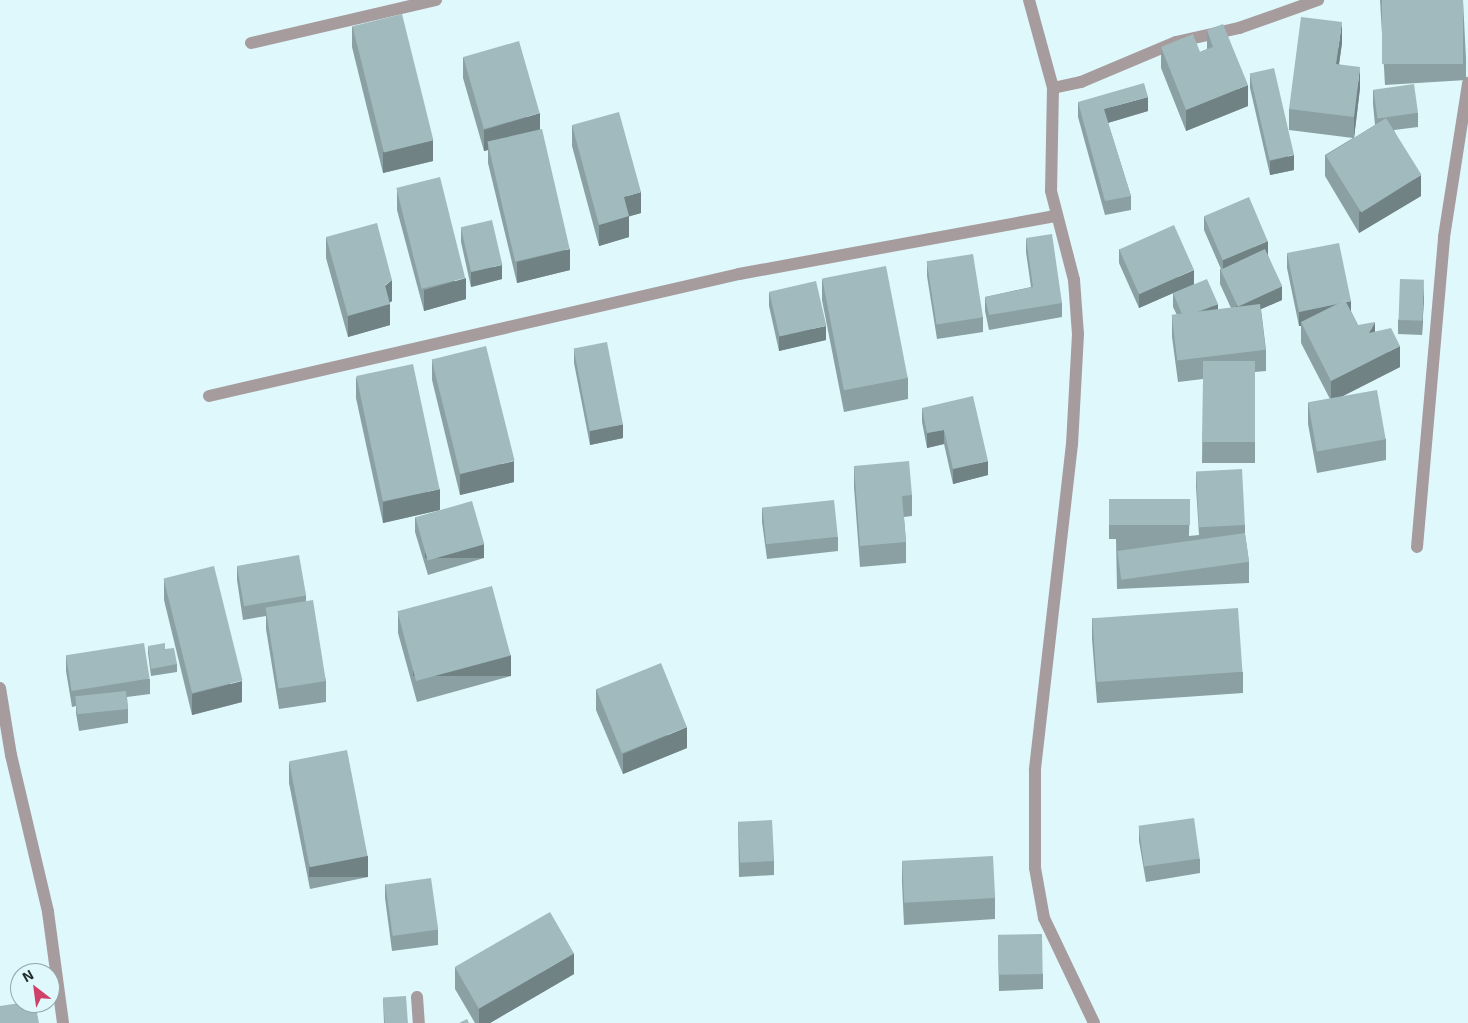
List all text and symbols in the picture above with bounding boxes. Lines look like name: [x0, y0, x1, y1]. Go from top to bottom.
north arrow: [10, 963, 60, 1013]
text: N: [19, 966, 36, 985]

